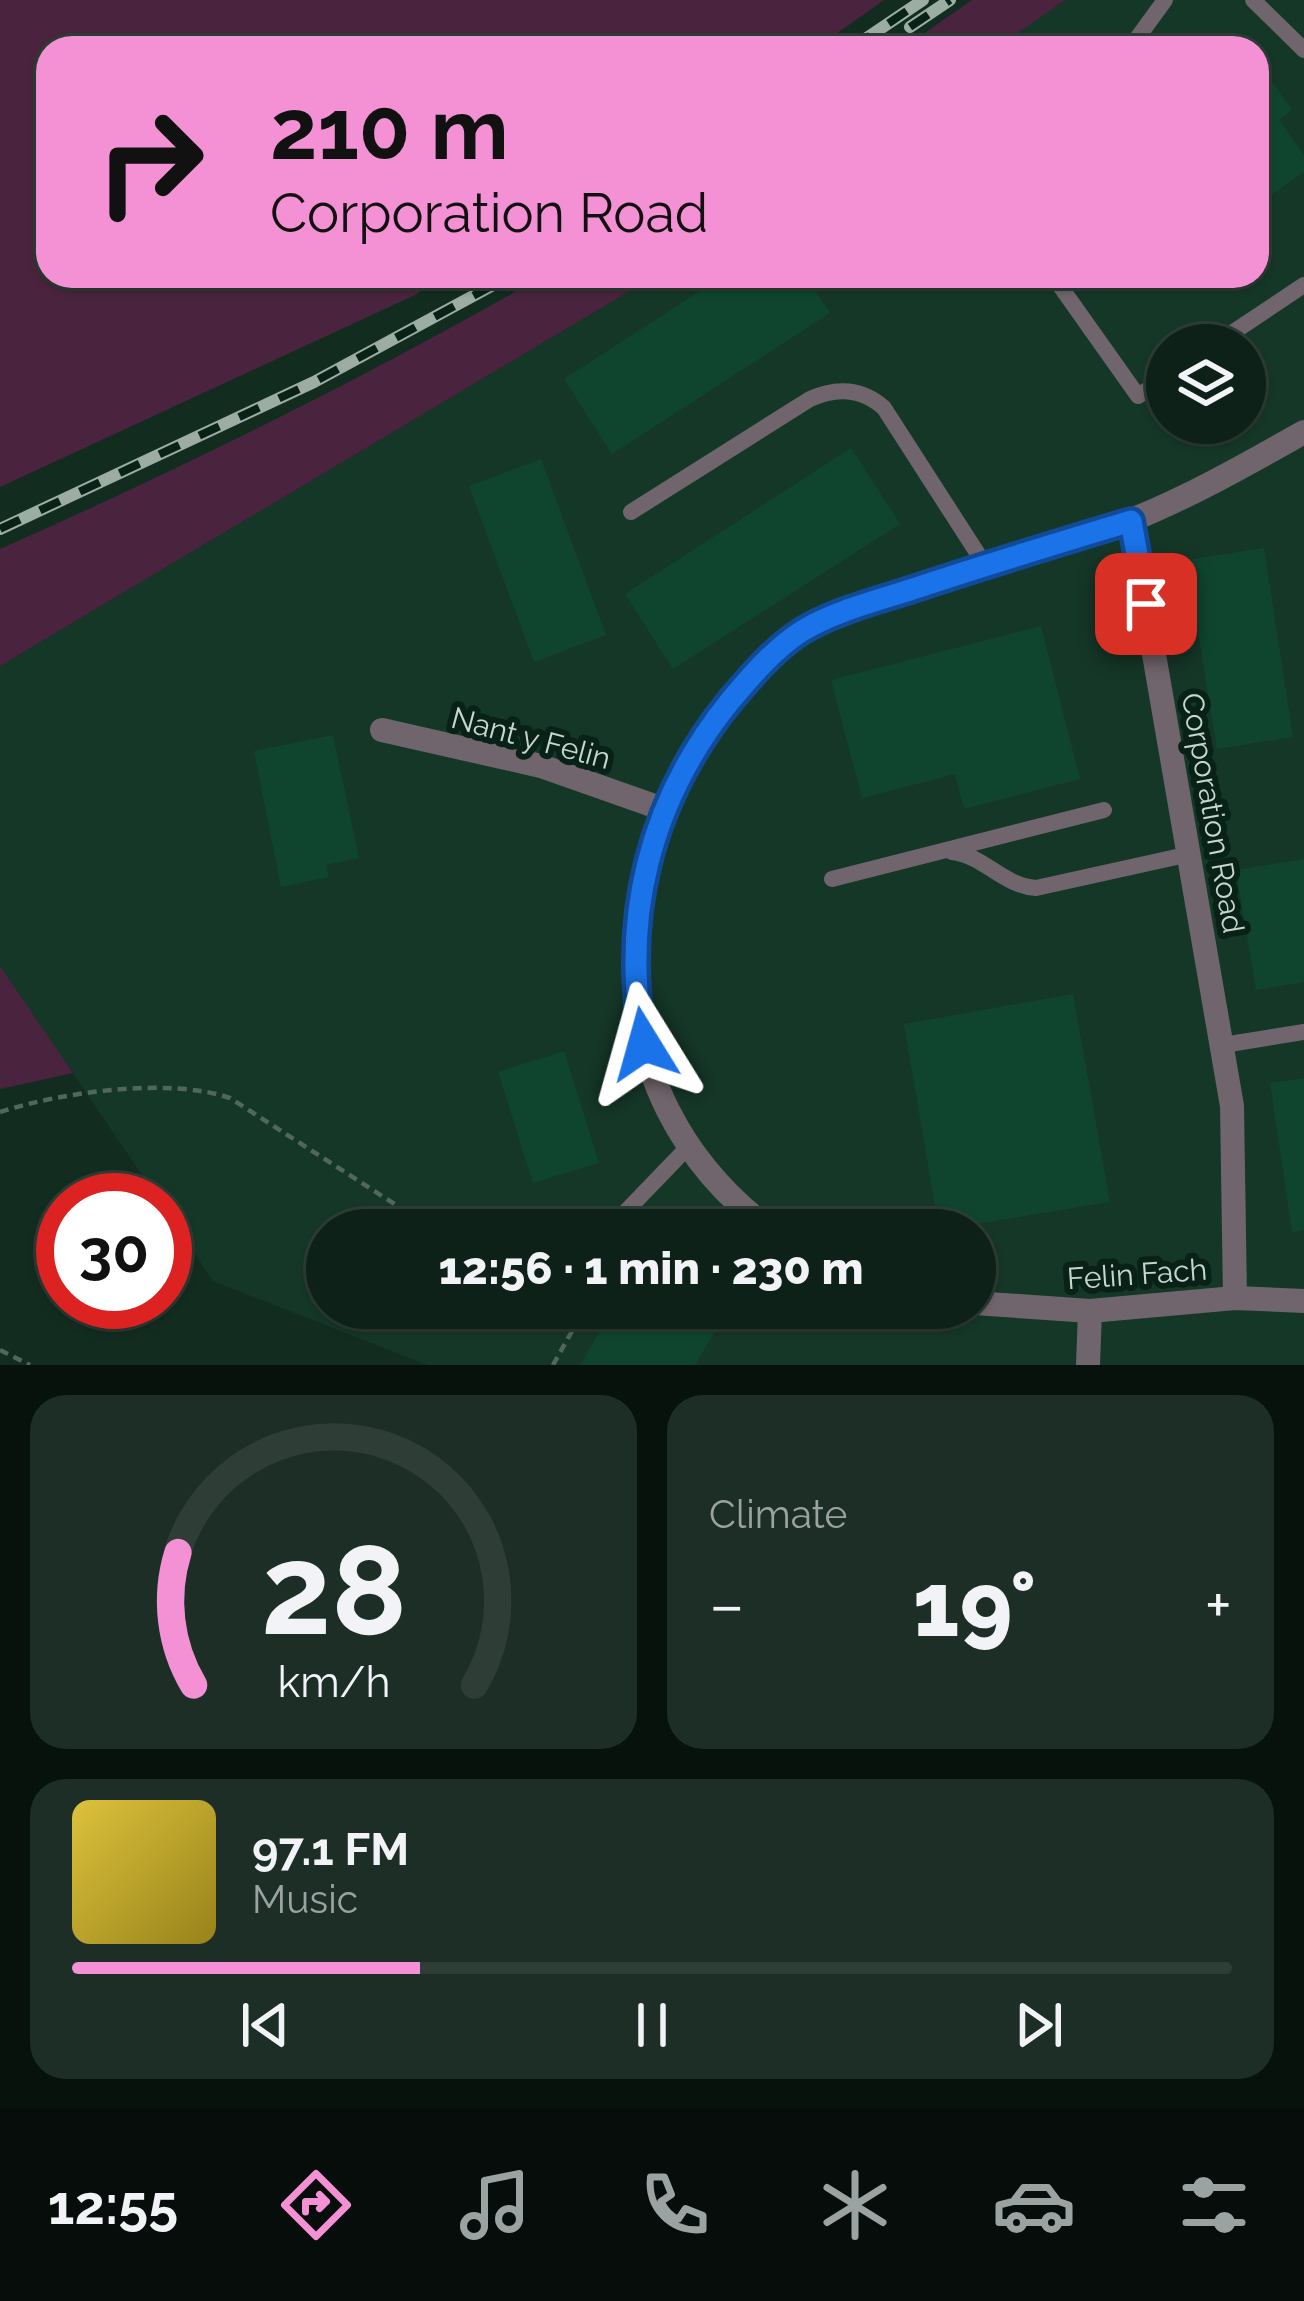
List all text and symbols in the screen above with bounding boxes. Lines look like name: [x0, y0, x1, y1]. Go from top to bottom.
text: 210 m: [270, 80, 509, 179]
icon: right: [72, 84, 228, 240]
text: Corporation Road: [270, 181, 708, 245]
map controls: [1146, 324, 1266, 444]
button: layers: [1146, 324, 1266, 444]
pin: [1095, 553, 1197, 655]
icon: arrive: [1113, 571, 1179, 637]
street label: Corporation Road: [1175, 690, 1251, 936]
street label: Nant y Felin: [448, 700, 614, 776]
position arrow: [581, 981, 707, 1107]
speed limit sign: 30: [36, 1173, 192, 1329]
text: 12:56 · 1 min · 230 m: [438, 1242, 864, 1295]
street label: Felin Fach: [1066, 1252, 1208, 1296]
text: Climate: [709, 1491, 847, 1537]
text: 28: [261, 1517, 406, 1663]
text: 19°: [913, 1551, 1036, 1657]
text: −: [709, 1566, 745, 1643]
text: +: [1205, 1566, 1232, 1643]
text: km/h: [277, 1657, 390, 1707]
text: 97.1 FM: [252, 1823, 409, 1876]
text: Music: [252, 1876, 358, 1922]
icon: previous: [232, 1992, 298, 2058]
icon: pause: [619, 1992, 685, 2058]
icon: next: [1006, 1992, 1072, 2058]
icon: directions: [274, 2163, 358, 2247]
icon: music: [453, 2163, 537, 2247]
icon: phone: [633, 2163, 717, 2247]
icon: climate: [813, 2163, 897, 2247]
icon: car: [992, 2163, 1076, 2247]
icon: filters: [1172, 2163, 1256, 2247]
text: 12:55: [48, 2173, 178, 2237]

